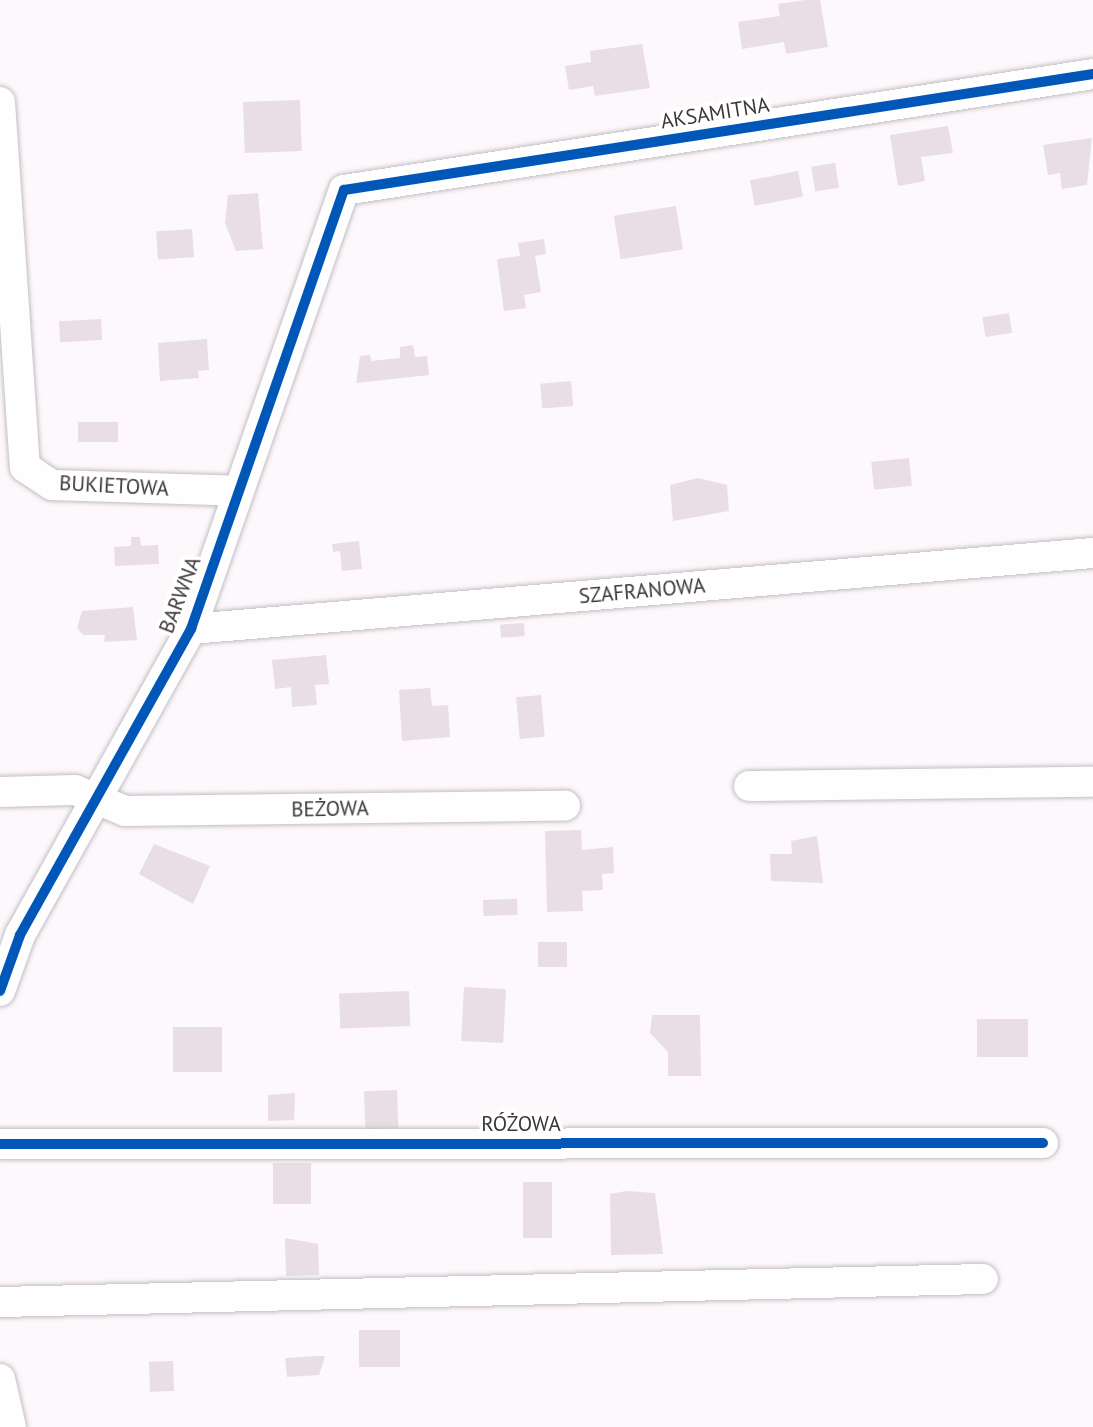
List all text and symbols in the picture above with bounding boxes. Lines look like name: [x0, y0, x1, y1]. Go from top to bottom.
street label: AKSAMITNA: [659, 92, 771, 134]
street label: BUKIETOWA: [59, 471, 169, 501]
street label: BARWNA: [154, 553, 206, 637]
street label: SZAFRANOWA: [578, 573, 706, 609]
street label: BEŻOWA: [291, 796, 369, 822]
street label: RÓŻOWA: [481, 1111, 561, 1137]

